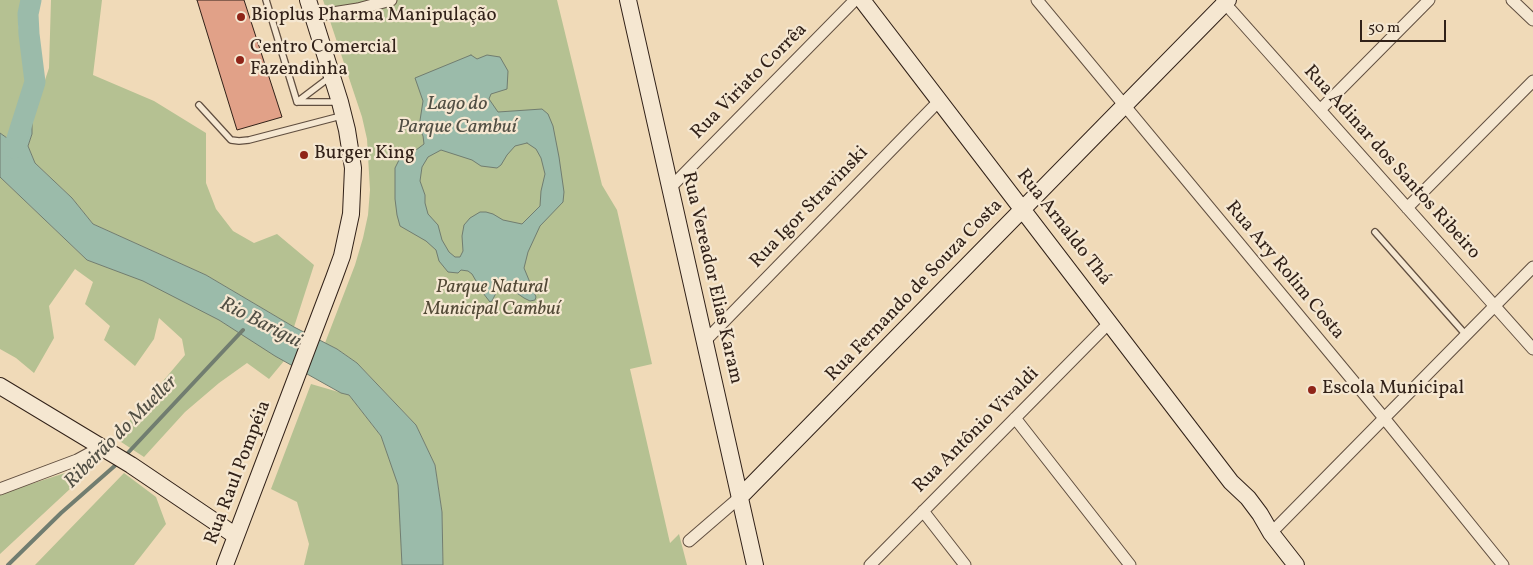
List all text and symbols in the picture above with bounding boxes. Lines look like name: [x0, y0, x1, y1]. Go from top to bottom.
place label: Bioplus Pharma Manipulação: [251, 6, 497, 28]
scale bar: [1363, 10, 1449, 42]
marker: Bioplus Pharma Manipulação: [235, 11, 247, 23]
text: 50 m: [1368, 18, 1400, 39]
street label: Rua Viriato Corrêa: [687, 19, 813, 145]
place label: Centro Comercial Fazendinha: [250, 38, 397, 82]
marker: Centro Comercial Fazendinha: [234, 54, 246, 66]
street label: Rua Adinar dos Santos Ribeiro: [1298, 61, 1484, 265]
water label: Lago do Parque Cambuí: [397, 93, 517, 140]
street label: Rua Igor Stravinski: [746, 142, 874, 274]
place label: Burger King: [314, 144, 415, 166]
marker: Burger King: [298, 149, 310, 161]
street label: Rua Arnaldo Thá: [1011, 165, 1115, 291]
street label: Rua Vereador Elias Karam: [675, 170, 747, 386]
street label: Rua Fernando de Souza Costa: [822, 195, 1008, 387]
street label: Rua Ary Rolim Costa: [1219, 197, 1349, 345]
park label: Parque Natural Municipal Cambuí: [424, 278, 560, 322]
water label: Rio Barigui: [215, 293, 305, 355]
street label: Rua Antônio Vivaldi: [909, 363, 1045, 499]
water label: Ribeirão do Mueller: [60, 371, 184, 495]
place label: Escola Municipal: [1322, 379, 1464, 401]
marker: Escola Municipal: [1306, 384, 1318, 396]
street label: Rua Raul Pompéia: [201, 398, 277, 548]

